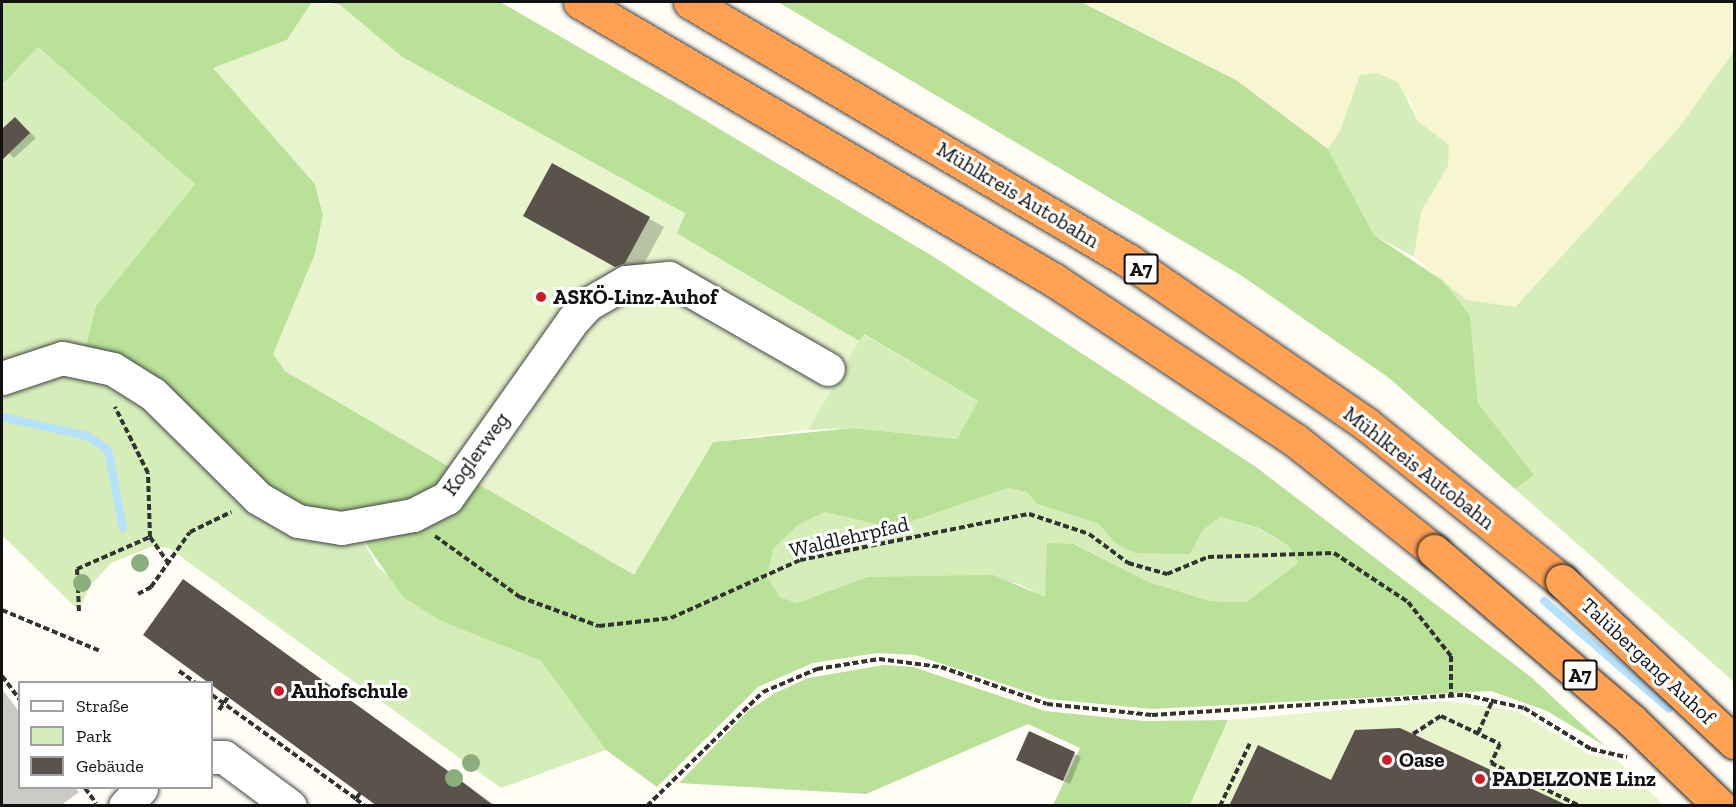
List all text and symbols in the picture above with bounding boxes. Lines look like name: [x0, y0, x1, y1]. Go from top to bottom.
street label: Mühlkreis Autobahn: [932, 136, 1104, 254]
road number: A7: [1123, 252, 1159, 286]
place label: ASKÖ-Linz-Auhof: [553, 284, 717, 310]
marker: ASKÖ-Linz-Auhof: [534, 290, 548, 304]
street label: Mühlkreis Autobahn: [1338, 401, 1500, 535]
street label: Koglerweg: [437, 407, 515, 501]
street label: Waldlehrpfad: [787, 511, 911, 563]
street label: Talübergang Auhof: [1576, 592, 1720, 730]
road number: A7: [1562, 658, 1598, 692]
place label: Auhofschule: [291, 678, 408, 704]
legend: [18, 681, 213, 789]
marker: Auhofschule: [272, 684, 286, 698]
text: Straße: [76, 695, 129, 717]
text: Park: [76, 725, 112, 747]
place label: Oase: [1399, 747, 1444, 773]
marker: Oase: [1380, 753, 1394, 767]
text: Gebäude: [76, 755, 144, 777]
place label: PADELZONE Linz: [1492, 766, 1656, 792]
marker: PADELZONE Linz: [1473, 772, 1487, 786]

